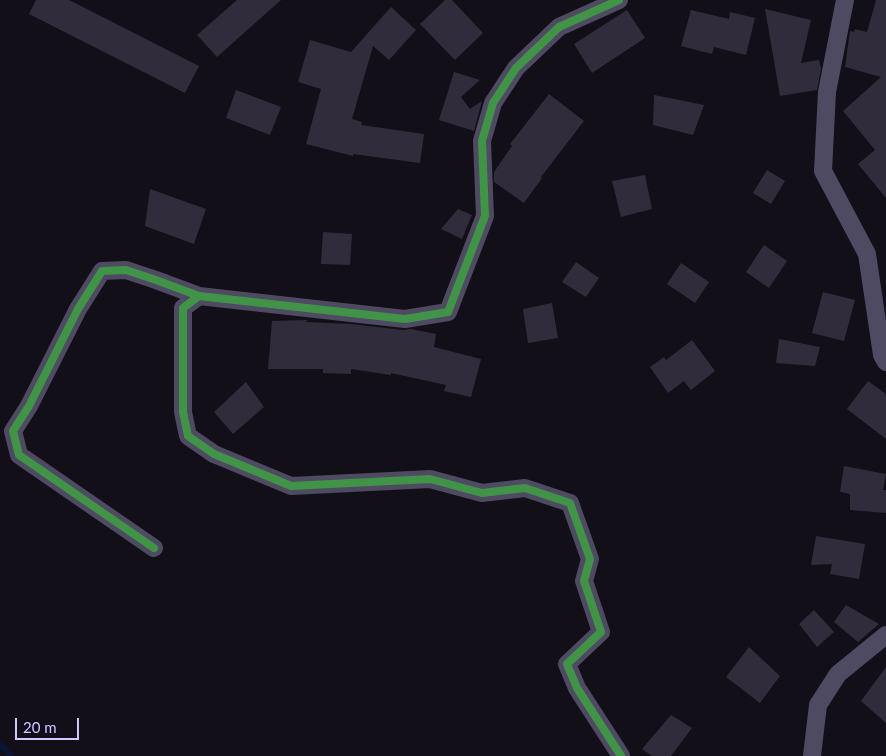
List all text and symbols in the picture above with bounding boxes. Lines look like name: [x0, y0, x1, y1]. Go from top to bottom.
scale bar: [18, 708, 81, 740]
text: 20 m: [23, 718, 57, 736]

